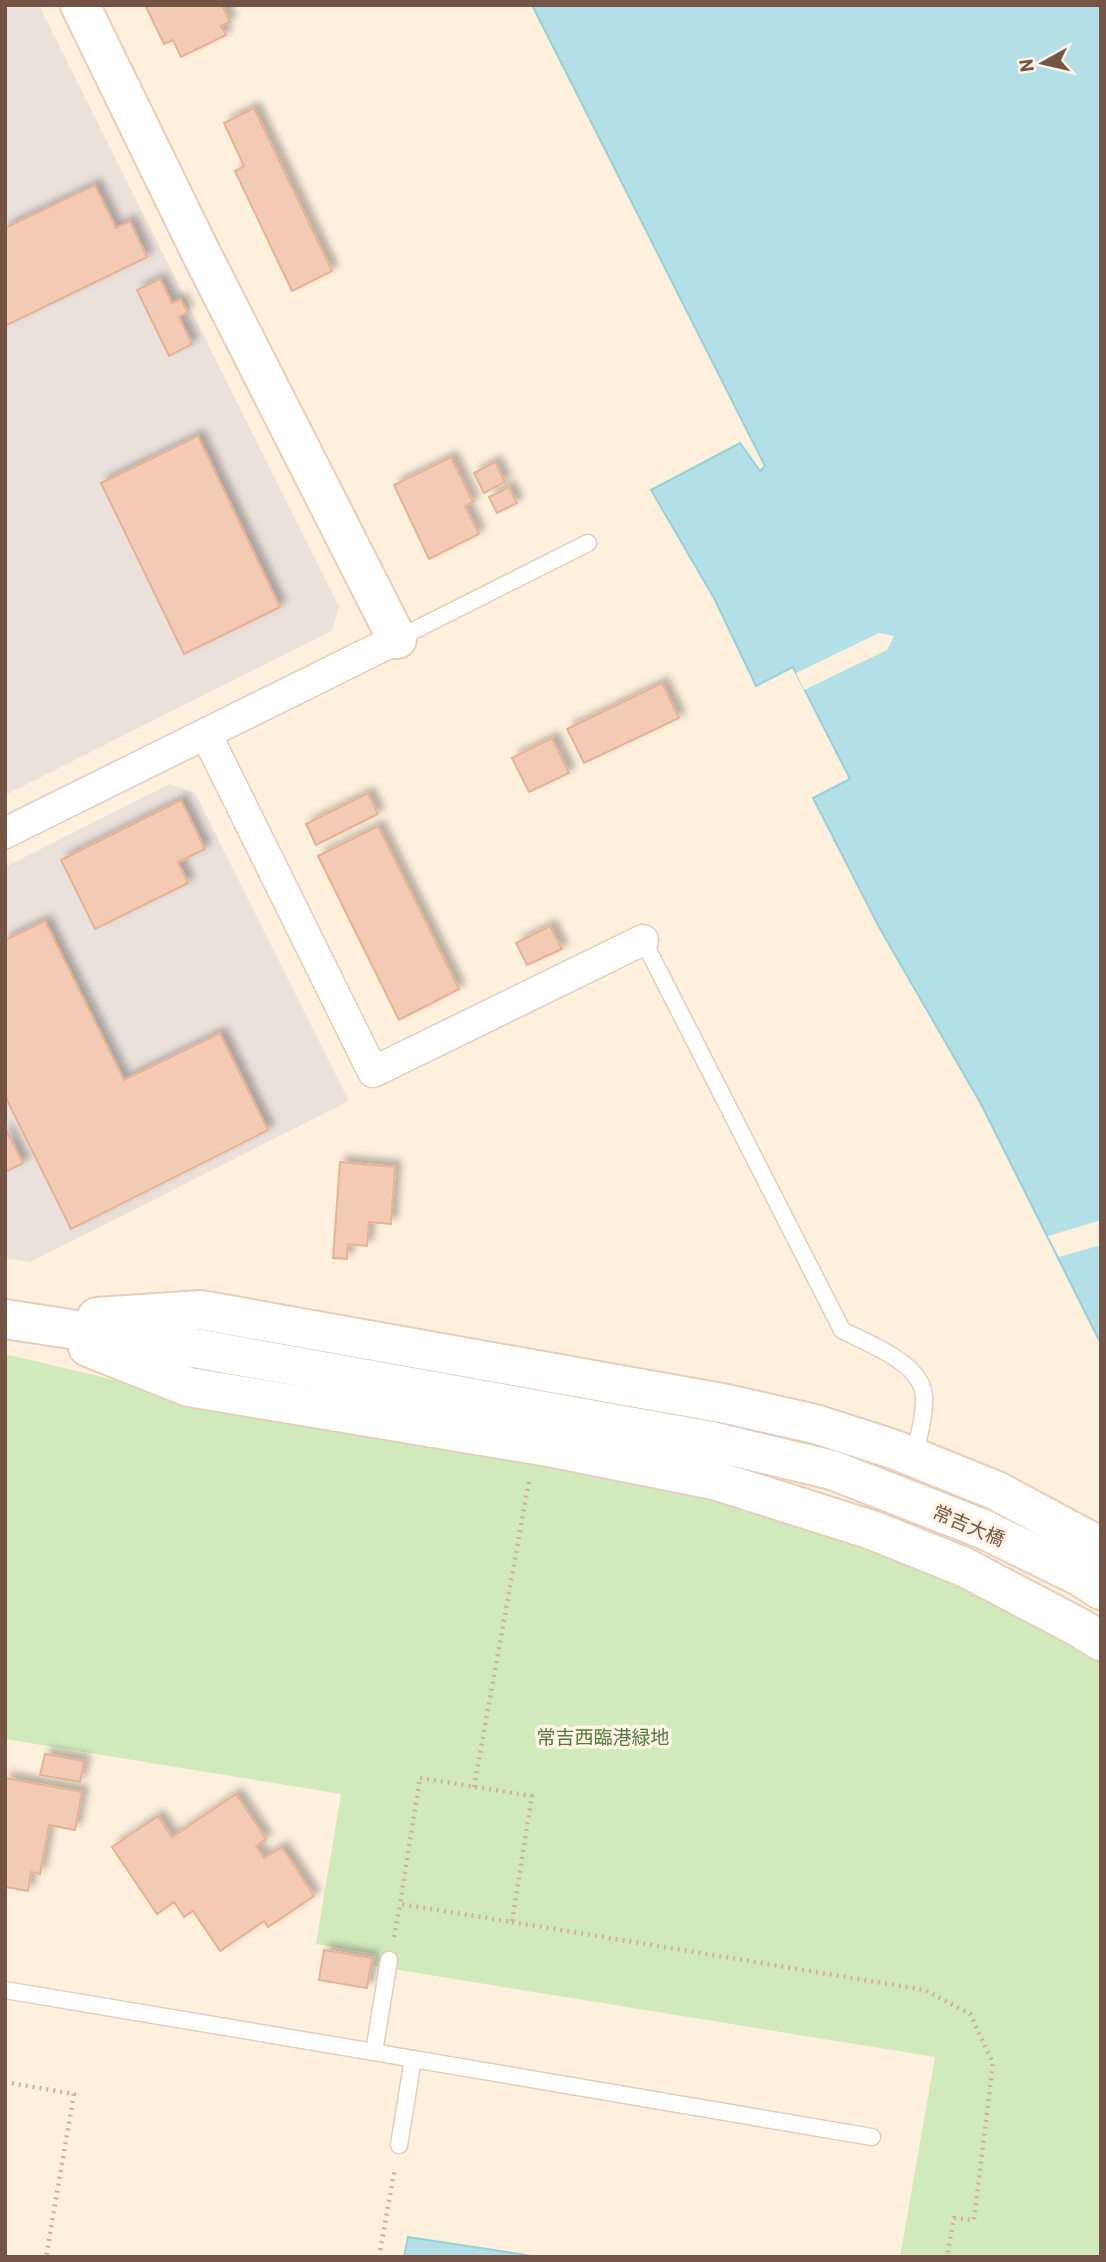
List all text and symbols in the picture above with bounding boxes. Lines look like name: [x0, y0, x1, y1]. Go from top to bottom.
north arrow: [1008, 28, 1078, 98]
text: N: [1013, 58, 1038, 73]
street label: 常吉大橋: [930, 1500, 1008, 1550]
park label: 常吉西臨港緑地: [536, 1725, 670, 1748]

